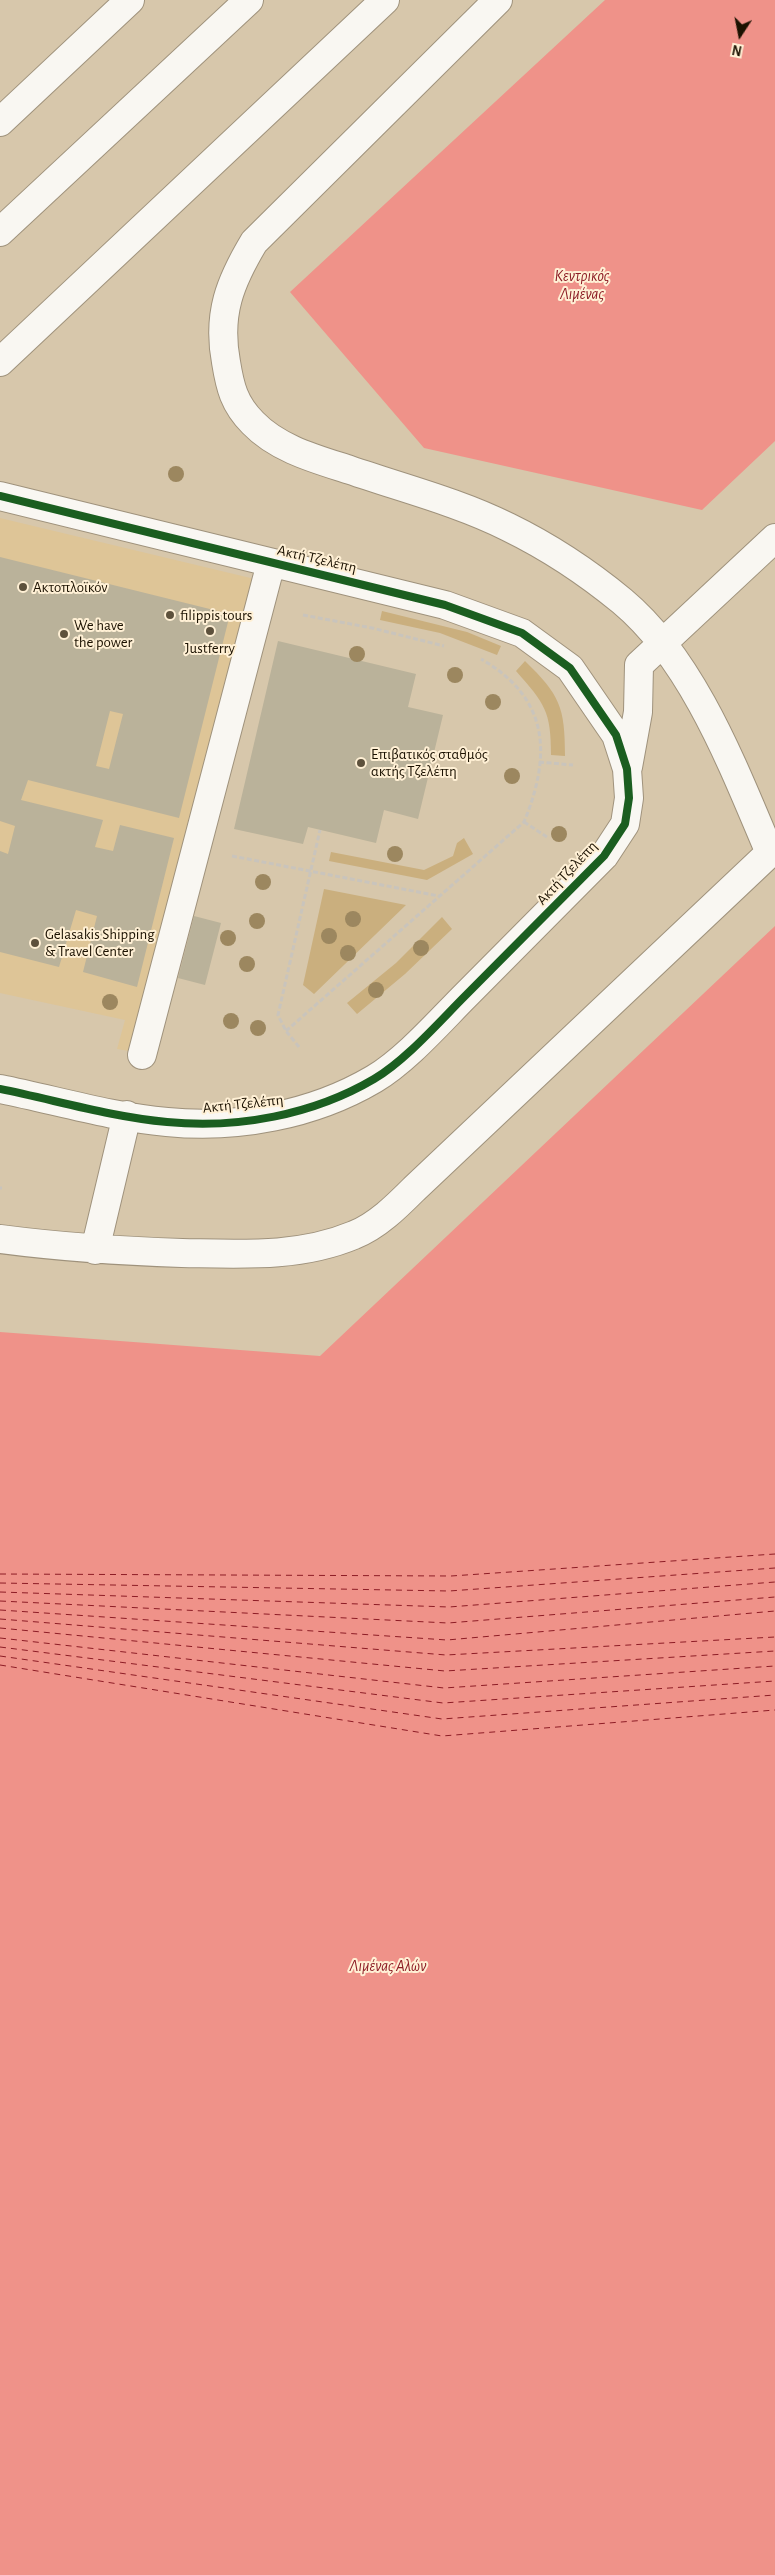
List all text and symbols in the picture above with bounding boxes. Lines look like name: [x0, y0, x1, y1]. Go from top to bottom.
north arrow: [715, 10, 765, 60]
text: N: [731, 42, 743, 58]
water label: Κεντρικός Λιμένας: [555, 266, 609, 304]
street label: Ακτή Τζελέπη: [276, 541, 358, 577]
place label: Ακτοπλοϊκόν: [33, 578, 108, 596]
marker: Ακτοπλοϊκόν: [17, 581, 29, 593]
place label: filippis tours: [180, 606, 252, 624]
marker: filippis tours: [164, 609, 176, 621]
place label: We have the power: [74, 616, 132, 651]
marker: Justferry: [204, 625, 216, 637]
marker: We have the power: [58, 628, 70, 640]
place label: Justferry: [185, 639, 235, 657]
place label: Επιβατικός σταθμός ακτής Τζελέπη: [371, 745, 488, 780]
marker: Επιβατικός σταθμός ακτής Τζελέπη: [355, 757, 367, 769]
street label: Ακτή Τζελέπη: [533, 837, 601, 909]
place label: Gelasakis Shipping & Travel Center: [45, 925, 155, 960]
marker: Gelasakis Shipping & Travel Center: [29, 937, 41, 949]
street label: Ακτή Τζελέπη: [202, 1091, 284, 1117]
water label: Λιμένας Αλών: [350, 1956, 426, 1976]

